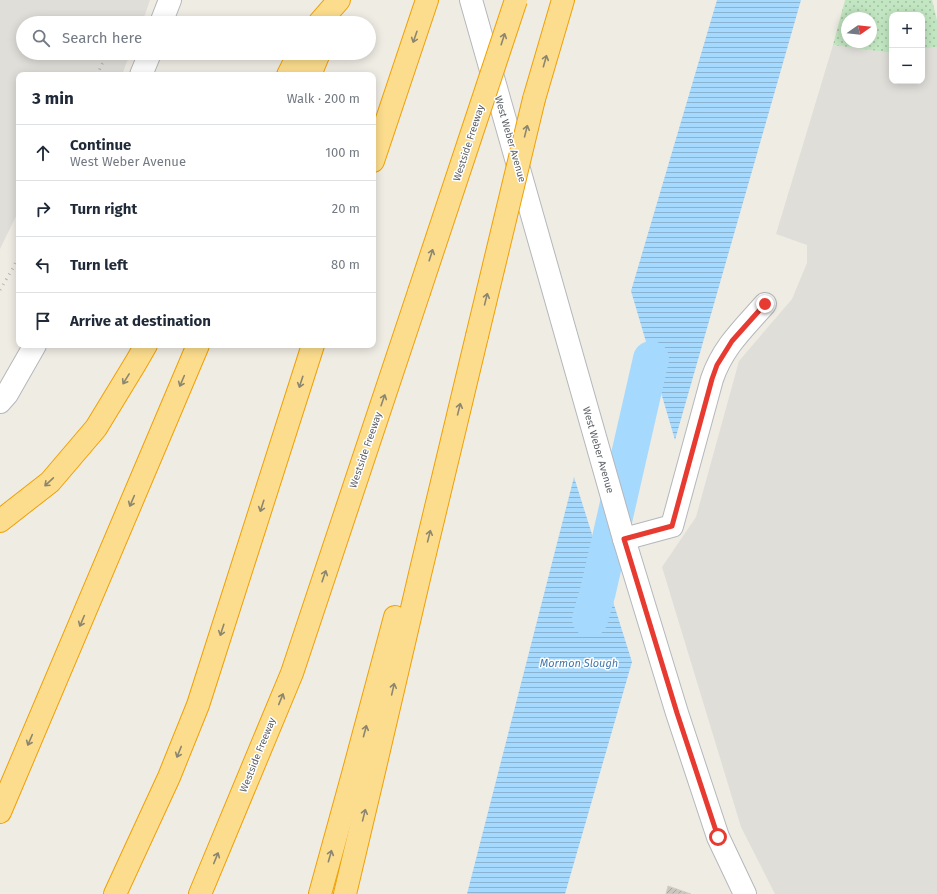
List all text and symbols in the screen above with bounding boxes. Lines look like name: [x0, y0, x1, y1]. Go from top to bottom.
north arrow: [841, 12, 877, 48]
map controls: [889, 12, 925, 84]
button: +: [889, 12, 925, 48]
search box: [16, 16, 376, 60]
icon: search: [30, 27, 52, 49]
text: Search here: [62, 29, 142, 47]
one-way arrow: [411, 30, 418, 43]
one-way arrow: [500, 34, 508, 46]
button: −: [889, 48, 925, 84]
one-way arrow: [542, 55, 549, 68]
text: 3 min: [32, 88, 74, 109]
text: Walk · 200 m: [287, 91, 360, 106]
street label: West Weber Avenue: [492, 94, 528, 184]
street label: Westside Freeway: [451, 103, 487, 183]
one-way arrow: [523, 125, 531, 138]
text: Continue: [70, 136, 131, 154]
icon: ahead: [32, 142, 54, 164]
text: 100 m: [325, 145, 360, 160]
text: West Weber Avenue: [70, 154, 186, 169]
icon: right: [32, 198, 54, 220]
text: Turn right: [70, 200, 137, 218]
text: 20 m: [332, 201, 360, 216]
one-way arrow: [428, 250, 436, 262]
icon: left: [32, 254, 54, 276]
text: Turn left: [70, 256, 128, 274]
text: 80 m: [331, 257, 360, 272]
one-way arrow: [483, 292, 490, 305]
route end: [756, 295, 774, 313]
icon: arrive: [32, 310, 54, 332]
text: Arrive at destination: [70, 312, 211, 330]
one-way arrow: [122, 373, 130, 385]
one-way arrow: [178, 374, 186, 386]
one-way arrow: [297, 375, 304, 388]
one-way arrow: [380, 394, 387, 407]
one-way arrow: [456, 403, 464, 416]
street label: West Weber Avenue: [580, 405, 616, 495]
street label: Westside Freeway: [347, 410, 385, 490]
one-way arrow: [43, 478, 54, 487]
one-way arrow: [128, 494, 135, 506]
one-way arrow: [258, 499, 265, 512]
one-way arrow: [426, 529, 433, 542]
one-way arrow: [321, 570, 328, 583]
one-way arrow: [77, 614, 85, 626]
one-way arrow: [218, 623, 225, 636]
water label: Mormon Slough: [540, 657, 618, 670]
one-way arrow: [390, 682, 398, 695]
one-way arrow: [278, 693, 285, 705]
street label: Westside Freeway: [237, 716, 279, 794]
one-way arrow: [362, 725, 369, 738]
one-way arrow: [26, 734, 34, 746]
one-way arrow: [175, 746, 182, 758]
one-way arrow: [361, 809, 368, 822]
route start: [709, 828, 727, 846]
one-way arrow: [327, 850, 335, 863]
one-way arrow: [212, 853, 220, 865]

